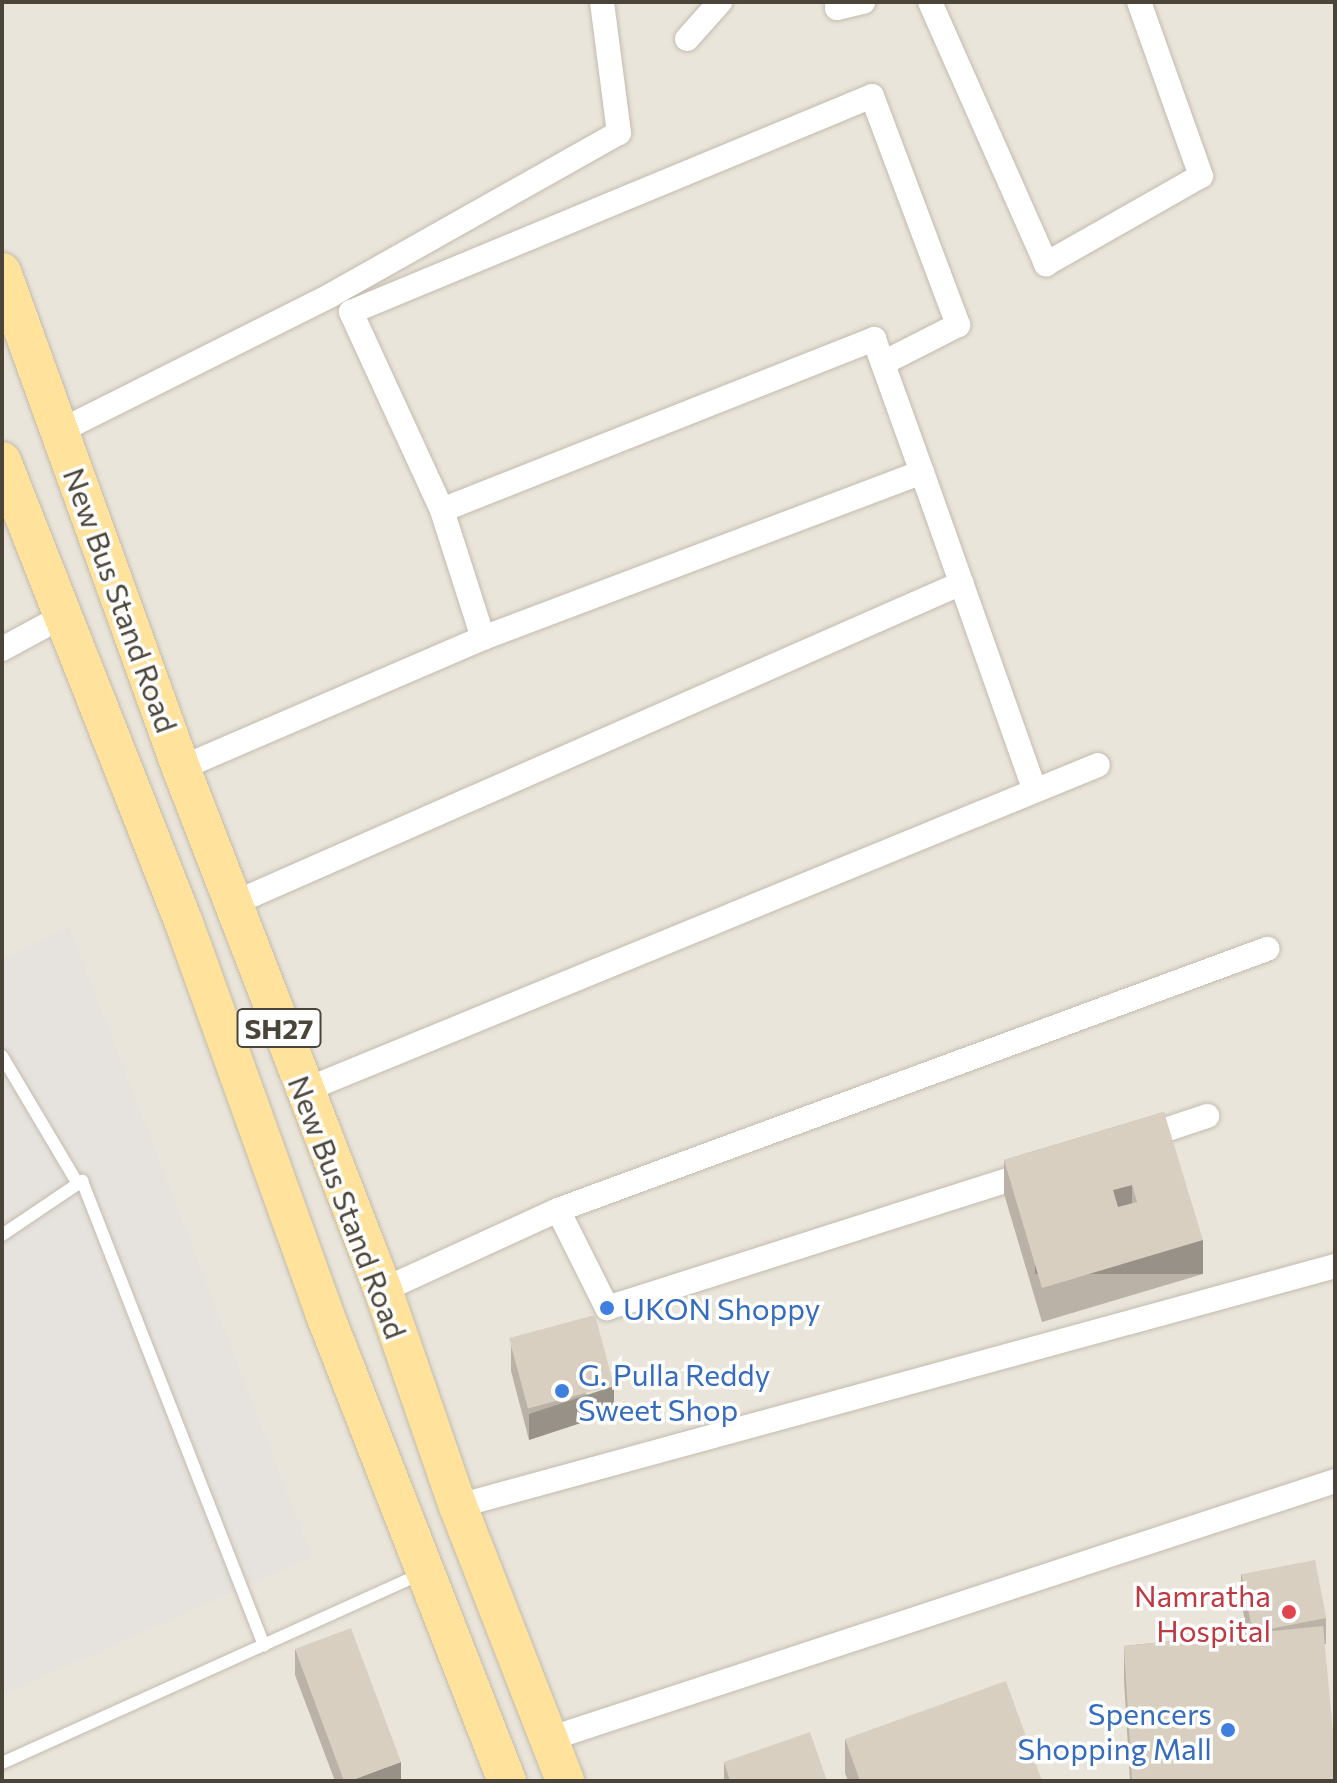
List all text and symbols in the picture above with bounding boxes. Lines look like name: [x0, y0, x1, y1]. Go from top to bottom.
street label: New Bus Stand Road: [56, 463, 186, 737]
road number: SH27: [235, 1004, 323, 1052]
street label: New Bus Stand Road: [281, 1070, 415, 1344]
place label: UKON Shoppy: [623, 1290, 820, 1326]
marker: UKON Shoppy: [598, 1299, 616, 1317]
place label: G. Pulla Reddy Sweet Shop: [578, 1356, 770, 1426]
marker: G. Pulla Reddy Sweet Shop: [553, 1382, 571, 1400]
place label: Namratha Hospital: [1134, 1577, 1271, 1648]
marker: Namratha Hospital: [1278, 1601, 1300, 1623]
place label: Spencers Shopping Mall: [1018, 1695, 1212, 1766]
marker: Spencers Shopping Mall: [1219, 1721, 1237, 1739]

